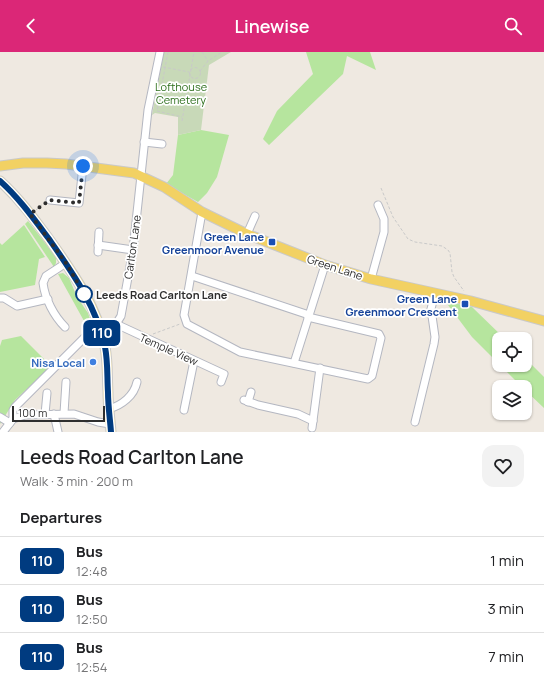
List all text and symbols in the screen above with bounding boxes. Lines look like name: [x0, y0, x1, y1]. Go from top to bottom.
text: Linewise: [235, 14, 309, 38]
icon: back: [20, 15, 42, 37]
icon: search: [502, 15, 524, 37]
park label: Lofthouse Cemetery: [155, 79, 208, 107]
your location: [73, 156, 93, 176]
street label: Carlton Lane: [120, 213, 144, 280]
place label: Green Lane Greenmoor Avenue: [162, 229, 264, 257]
marker: Green Lane Greenmoor Avenue: [267, 237, 277, 247]
street label: Green Lane: [305, 251, 365, 283]
marker: Leeds Road Carlton Lane: [75, 285, 93, 303]
place label: Leeds Road Carlton Lane: [96, 287, 228, 302]
place label: Green Lane Greenmoor Crescent: [345, 291, 457, 319]
marker: Green Lane Greenmoor Crescent: [460, 299, 470, 309]
line badge: 110: [79, 320, 125, 346]
text: 110: [91, 323, 113, 342]
street label: Temple View: [137, 329, 201, 369]
map controls: [492, 332, 532, 420]
button: locate: [492, 332, 532, 372]
place label: Nisa Local: [31, 355, 85, 370]
marker: Nisa Local: [88, 357, 98, 367]
button: layers: [492, 380, 532, 420]
scale bar: [12, 404, 105, 423]
text: 100 m: [18, 405, 47, 420]
text: Leeds Road Carlton Lane: [20, 444, 244, 470]
button: heart: [482, 445, 524, 487]
text: Walk · 3 min · 200 m: [20, 472, 133, 490]
text: Departures: [20, 507, 102, 528]
text: Bus: [76, 541, 103, 562]
text: 1 min: [490, 550, 524, 571]
text: 110: [31, 551, 53, 570]
text: 12:48: [76, 562, 108, 580]
text: Bus: [76, 589, 103, 610]
text: 3 min: [488, 598, 524, 619]
text: 110: [31, 599, 53, 618]
text: 12:50: [76, 610, 108, 628]
text: Bus: [76, 637, 103, 658]
text: 7 min: [488, 646, 524, 667]
text: 110: [31, 647, 53, 666]
text: 12:54: [76, 658, 108, 676]

